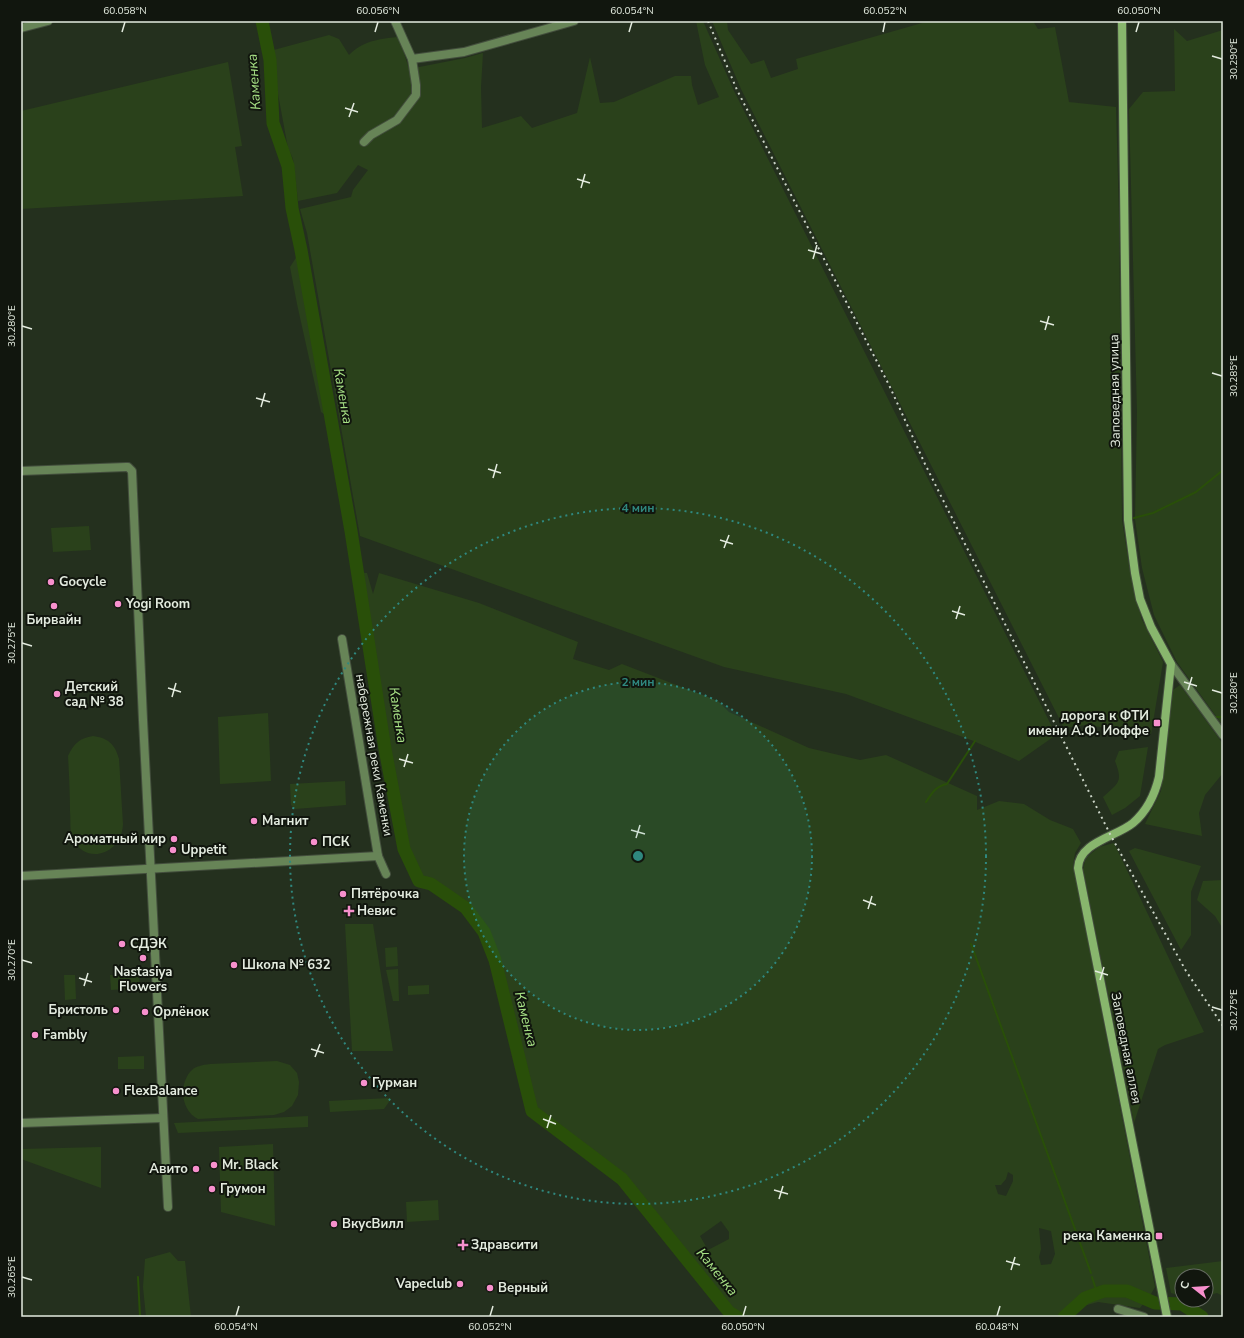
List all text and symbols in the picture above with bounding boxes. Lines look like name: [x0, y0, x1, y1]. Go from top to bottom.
text: 60.058°N: [103, 4, 147, 18]
text: 60.056°N: [356, 4, 400, 18]
text: 60.054°N: [610, 4, 654, 18]
text: 60.052°N: [863, 4, 907, 18]
text: 60.050°N: [1117, 4, 1161, 18]
text: 30.290°E: [1227, 38, 1241, 80]
water label: Каменка: [243, 53, 265, 111]
text: 30.280°E: [5, 305, 19, 347]
street label: Заповедная улица: [1105, 334, 1125, 448]
text: 30.285°E: [1227, 355, 1241, 397]
water label: Каменка: [329, 367, 357, 425]
text: 4 мин: [621, 500, 655, 516]
place label: Gocycle: [59, 573, 106, 591]
marker: Gocycle: [46, 577, 56, 587]
place label: Yogi Room: [125, 595, 190, 613]
marker: Yogi Room: [113, 599, 123, 609]
marker: Бирвайн: [49, 601, 59, 611]
place label: Бирвайн: [26, 611, 82, 629]
text: 30.275°E: [5, 622, 19, 664]
street label: набережная реки Каменки: [351, 672, 397, 838]
text: 30.280°E: [1227, 672, 1241, 714]
text: 2 мин: [621, 674, 655, 690]
place label: Детский сад № 38: [65, 678, 124, 711]
water label: Каменка: [384, 686, 412, 744]
marker: Детский сад № 38: [52, 689, 62, 699]
place label: дорога к ФТИ имени А.Ф. Иоффе: [1028, 707, 1149, 740]
marker: дорога к ФТИ имени А.Ф. Иоффе: [1152, 718, 1162, 728]
place label: Магнит: [262, 812, 309, 830]
marker: Магнит: [249, 816, 259, 826]
place label: Ароматный мир: [64, 830, 166, 848]
place label: ПСК: [322, 833, 350, 851]
marker: Ароматный мир: [169, 834, 179, 844]
marker: ПСК: [309, 837, 319, 847]
place label: Uppetit: [181, 841, 228, 859]
marker: Uppetit: [168, 845, 178, 855]
centre of rings: [631, 849, 645, 863]
place label: Пятёрочка: [351, 885, 419, 903]
marker: Пятёрочка: [338, 889, 348, 899]
place label: Невис: [357, 902, 397, 920]
marker: Невис: [344, 906, 354, 916]
place label: СДЭК: [130, 935, 167, 953]
text: 30.270°E: [5, 939, 19, 981]
marker: СДЭК: [117, 939, 127, 949]
marker: Nastasiya Flowers: [138, 953, 148, 963]
place label: Школа № 632: [242, 956, 331, 974]
marker: Школа № 632: [229, 960, 239, 970]
place label: Nastasiya Flowers: [114, 963, 172, 996]
water label: Каменка: [510, 989, 542, 1049]
text: 30.275°E: [1227, 989, 1241, 1031]
street label: Заповедная аллея: [1106, 991, 1146, 1105]
place label: Бристоль: [49, 1001, 108, 1019]
place label: Орлёнок: [153, 1003, 210, 1021]
marker: Бристоль: [111, 1005, 121, 1015]
marker: Орлёнок: [140, 1007, 150, 1017]
place label: Fambly: [43, 1026, 87, 1044]
marker: Fambly: [30, 1030, 40, 1040]
place label: Гурман: [372, 1074, 417, 1092]
marker: Гурман: [359, 1078, 369, 1088]
place label: FlexBalance: [124, 1082, 197, 1100]
marker: FlexBalance: [111, 1086, 121, 1096]
place label: Mr. Black: [222, 1156, 279, 1174]
place label: Авито: [149, 1160, 188, 1178]
marker: Mr. Black: [209, 1160, 219, 1170]
marker: Авито: [191, 1164, 201, 1174]
place label: Грумон: [220, 1180, 266, 1198]
marker: Грумон: [207, 1184, 217, 1194]
place label: ВкусВилл: [342, 1215, 404, 1233]
marker: ВкусВилл: [329, 1219, 339, 1229]
place label: река Каменка: [1063, 1227, 1151, 1245]
marker: река Каменка: [1154, 1231, 1164, 1241]
place label: Здравсити: [471, 1236, 538, 1254]
marker: Здравсити: [458, 1240, 468, 1250]
water label: Каменка: [692, 1244, 742, 1300]
text: 30.265°E: [5, 1256, 19, 1298]
north arrow: [1174, 1268, 1214, 1308]
place label: Vapeclub: [395, 1275, 452, 1293]
marker: Vapeclub: [455, 1279, 465, 1289]
place label: Верный: [498, 1279, 548, 1297]
text: С: [1177, 1279, 1193, 1291]
marker: Верный: [485, 1283, 495, 1293]
text: 60.054°N: [214, 1320, 258, 1334]
text: 60.052°N: [468, 1320, 512, 1334]
text: 60.050°N: [721, 1320, 765, 1334]
text: 60.048°N: [975, 1320, 1019, 1334]

